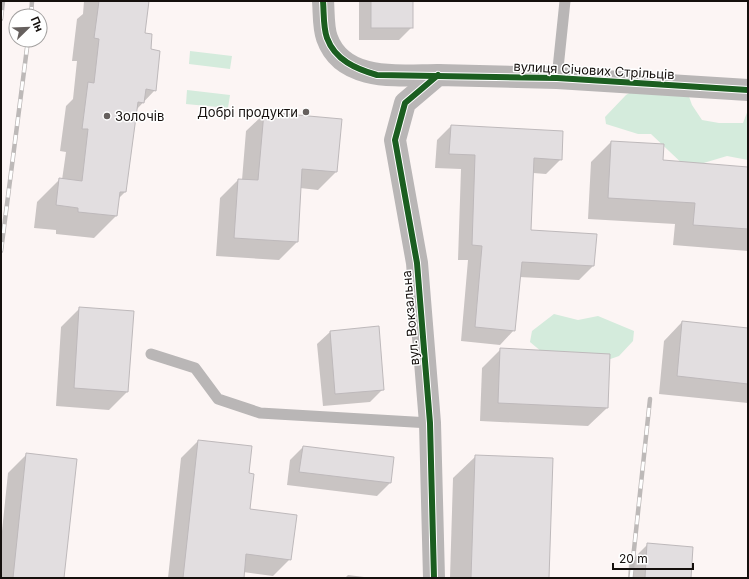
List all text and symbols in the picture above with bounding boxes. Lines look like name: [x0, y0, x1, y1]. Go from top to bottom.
north arrow: [8, 8, 48, 48]
text: Пн: [28, 14, 47, 34]
street label: вулиця Січових Стрільців: [513, 58, 675, 82]
place label: Добрі продукти: [197, 104, 298, 120]
marker: Добрі продукти: [301, 107, 311, 117]
place label: Золочів: [115, 108, 164, 124]
marker: Золочів: [102, 111, 112, 121]
street label: вул. Вокзальна: [398, 270, 422, 366]
scale bar: [613, 545, 693, 571]
text: 20 m: [619, 551, 648, 566]

